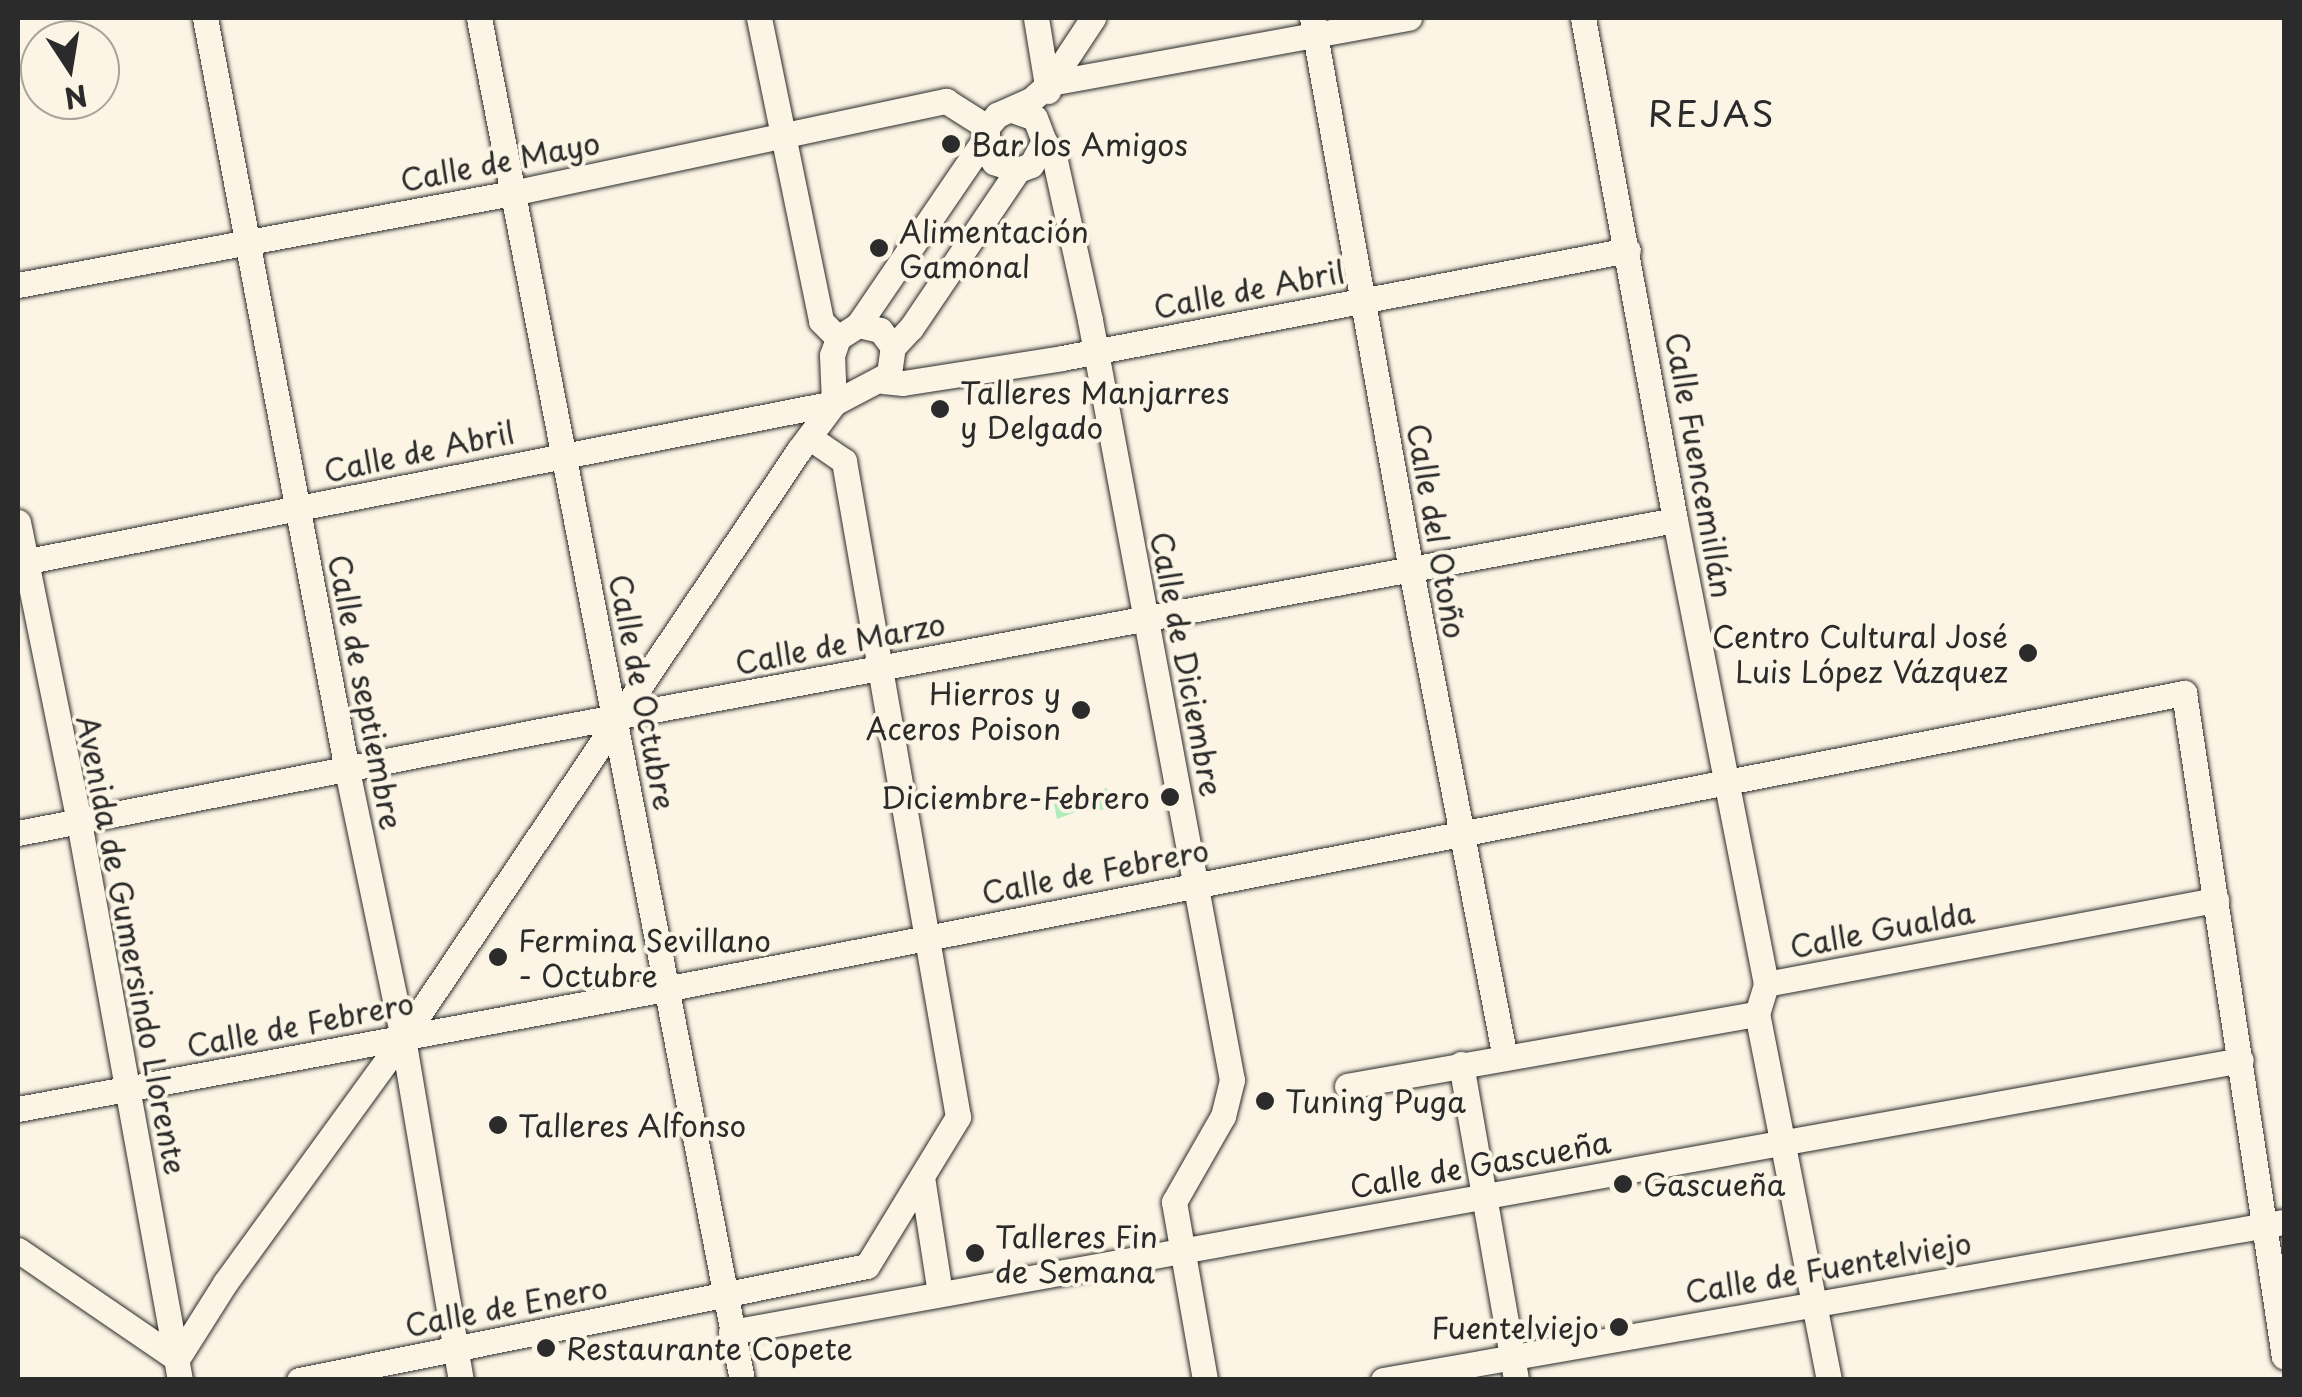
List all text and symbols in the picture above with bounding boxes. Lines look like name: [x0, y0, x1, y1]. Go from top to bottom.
north arrow: [20, 20, 120, 120]
text: N: [61, 75, 91, 121]
district label: REJAS: [1649, 92, 1775, 134]
street label: Calle de Mayo: [395, 124, 605, 198]
place label: Bar los Amigos: [971, 126, 1188, 162]
marker: Bar los Amigos: [940, 133, 962, 155]
place label: Alimentación Gamonal: [899, 213, 1089, 284]
marker: Alimentación Gamonal: [868, 237, 890, 259]
street label: Calle de Abril: [1149, 252, 1349, 326]
street label: Calle Fuencemillán: [1659, 329, 1741, 601]
place label: Talleres Manjarres y Delgado: [960, 374, 1230, 444]
marker: Talleres Manjarres y Delgado: [929, 398, 951, 420]
street label: Calle de Abril: [319, 413, 519, 489]
street label: Calle del Otoño: [1400, 420, 1474, 642]
street label: Calle de Diciembre: [1143, 526, 1231, 802]
street label: Calle de septiembre: [321, 549, 411, 835]
street label: Calle de Octubre: [602, 570, 684, 814]
street label: Calle de Marzo: [729, 605, 951, 681]
place label: Centro Cultural José Luis López Vázquez: [1708, 618, 2008, 688]
marker: Centro Cultural José Luis López Vázquez: [2017, 642, 2039, 664]
place label: Hierros y Aceros Poison: [865, 675, 1061, 746]
marker: Hierros y Aceros Poison: [1070, 699, 1092, 721]
street label: Avenida de Gumersindo Llorente: [70, 712, 194, 1178]
place label: Diciembre-Febrero: [881, 779, 1150, 815]
marker: Diciembre-Febrero: [1159, 786, 1181, 808]
street label: Calle de Febrero: [977, 831, 1213, 911]
street label: Calle Gualda: [1787, 894, 1977, 964]
place label: Fermina Sevillano - Octubre: [518, 922, 772, 992]
marker: Fermina Sevillano - Octubre: [487, 946, 509, 968]
street label: Calle de Febrero: [182, 984, 418, 1064]
place label: Tuning Puga: [1285, 1083, 1465, 1119]
marker: Tuning Puga: [1254, 1090, 1276, 1112]
place label: Talleres Alfonso: [518, 1107, 747, 1143]
marker: Talleres Alfonso: [487, 1114, 509, 1136]
street label: Calle de Gascueña: [1345, 1123, 1615, 1205]
place label: Gascueña: [1643, 1166, 1785, 1202]
marker: Gascueña: [1612, 1173, 1634, 1195]
place label: Talleres Fin de Semana: [995, 1218, 1158, 1288]
street label: Calle de Fuentelviejo: [1680, 1224, 1976, 1310]
marker: Talleres Fin de Semana: [964, 1242, 986, 1264]
street label: Calle de Enero: [399, 1268, 613, 1344]
place label: Fuentelviejo: [1431, 1309, 1599, 1345]
marker: Fuentelviejo: [1608, 1316, 1630, 1338]
place label: Restaurante Copete: [566, 1330, 853, 1366]
marker: Restaurante Copete: [535, 1337, 557, 1359]

